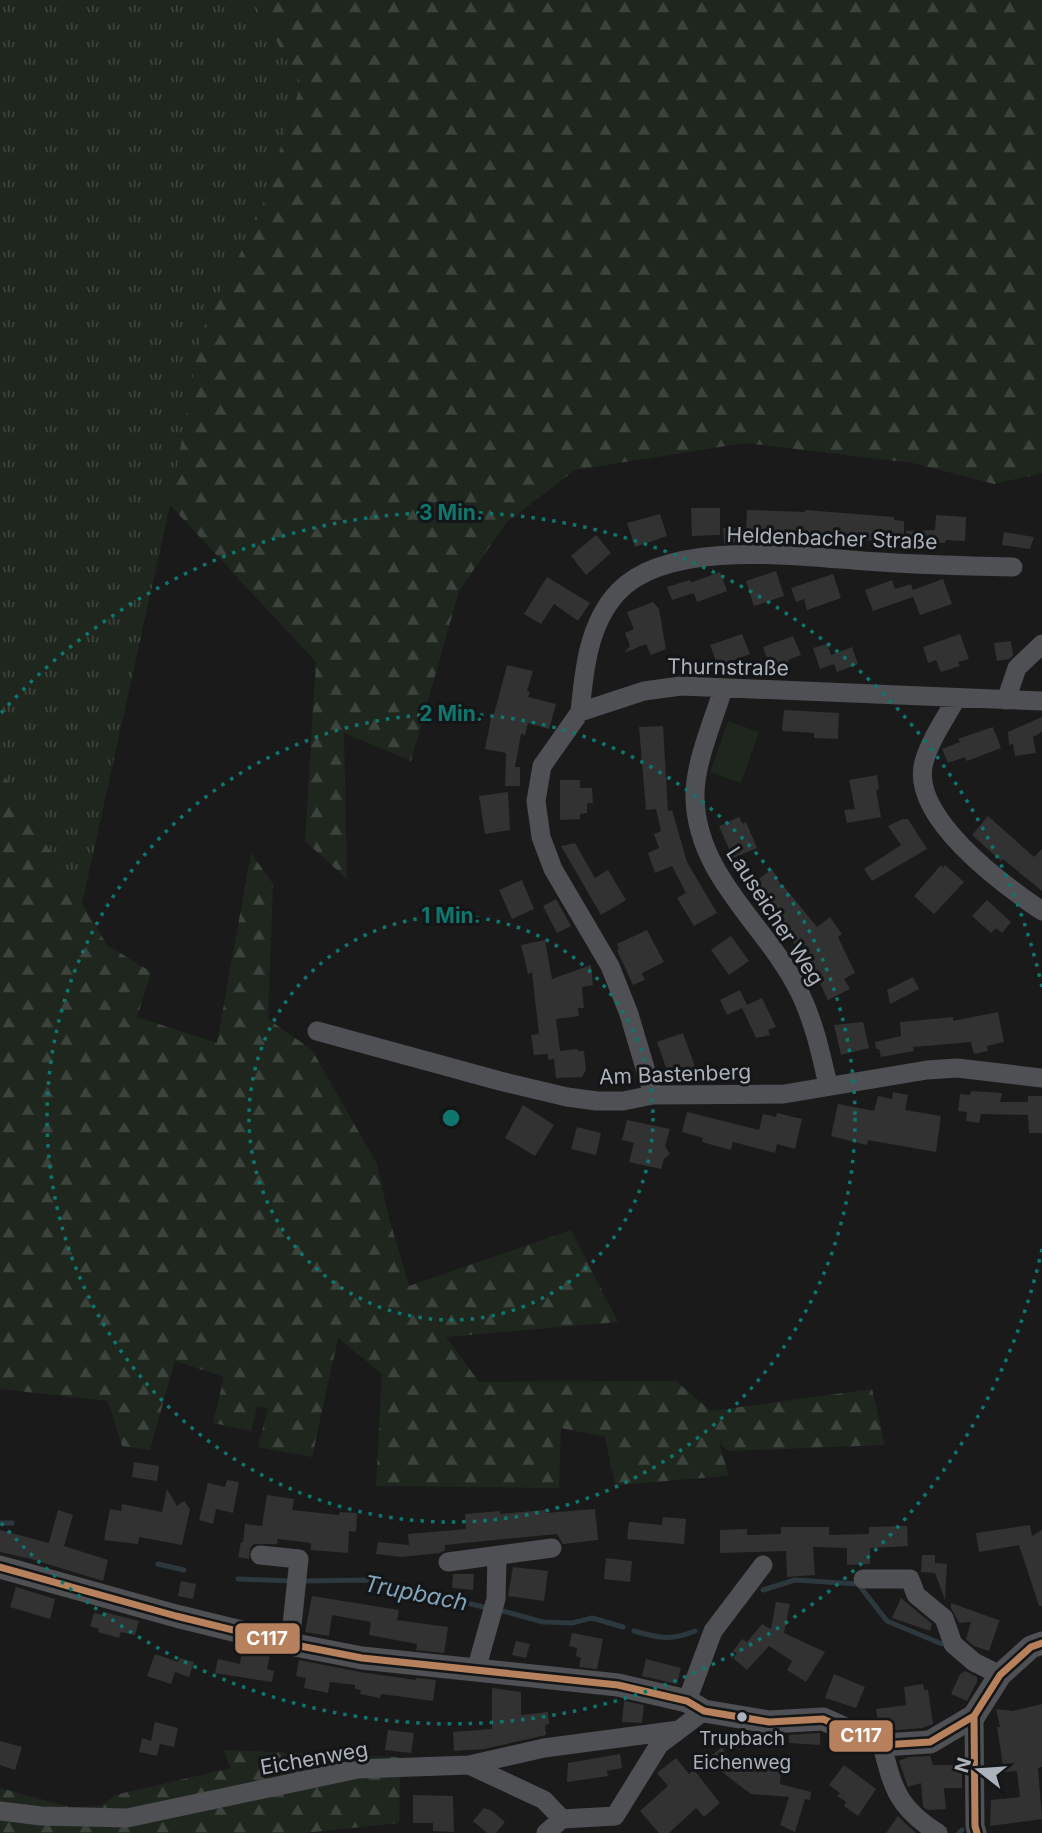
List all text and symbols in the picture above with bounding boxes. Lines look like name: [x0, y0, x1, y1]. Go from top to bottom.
text: 3 Min.: [419, 500, 483, 525]
street label: Heldenbacher Straße: [726, 522, 938, 554]
street label: Thurnstraße: [667, 653, 789, 681]
text: 2 Min.: [419, 701, 483, 726]
street label: Lauseicher Weg: [721, 842, 829, 990]
text: 1 Min.: [421, 903, 481, 928]
street label: Am Bastenberg: [598, 1059, 752, 1089]
centre of rings: [439, 1106, 463, 1130]
water label: Trupbach: [362, 1569, 470, 1617]
line badge: C117: [234, 1622, 301, 1655]
text: C117: [246, 1627, 288, 1650]
marker: Trupbach Eichenweg: [735, 1710, 749, 1724]
line badge: C117: [828, 1719, 894, 1753]
text: C117: [840, 1724, 882, 1747]
place label: Trupbach Eichenweg: [693, 1727, 791, 1774]
north arrow: [944, 1735, 1014, 1805]
street label: Eichenweg: [258, 1736, 370, 1780]
text: N: [950, 1755, 976, 1775]

